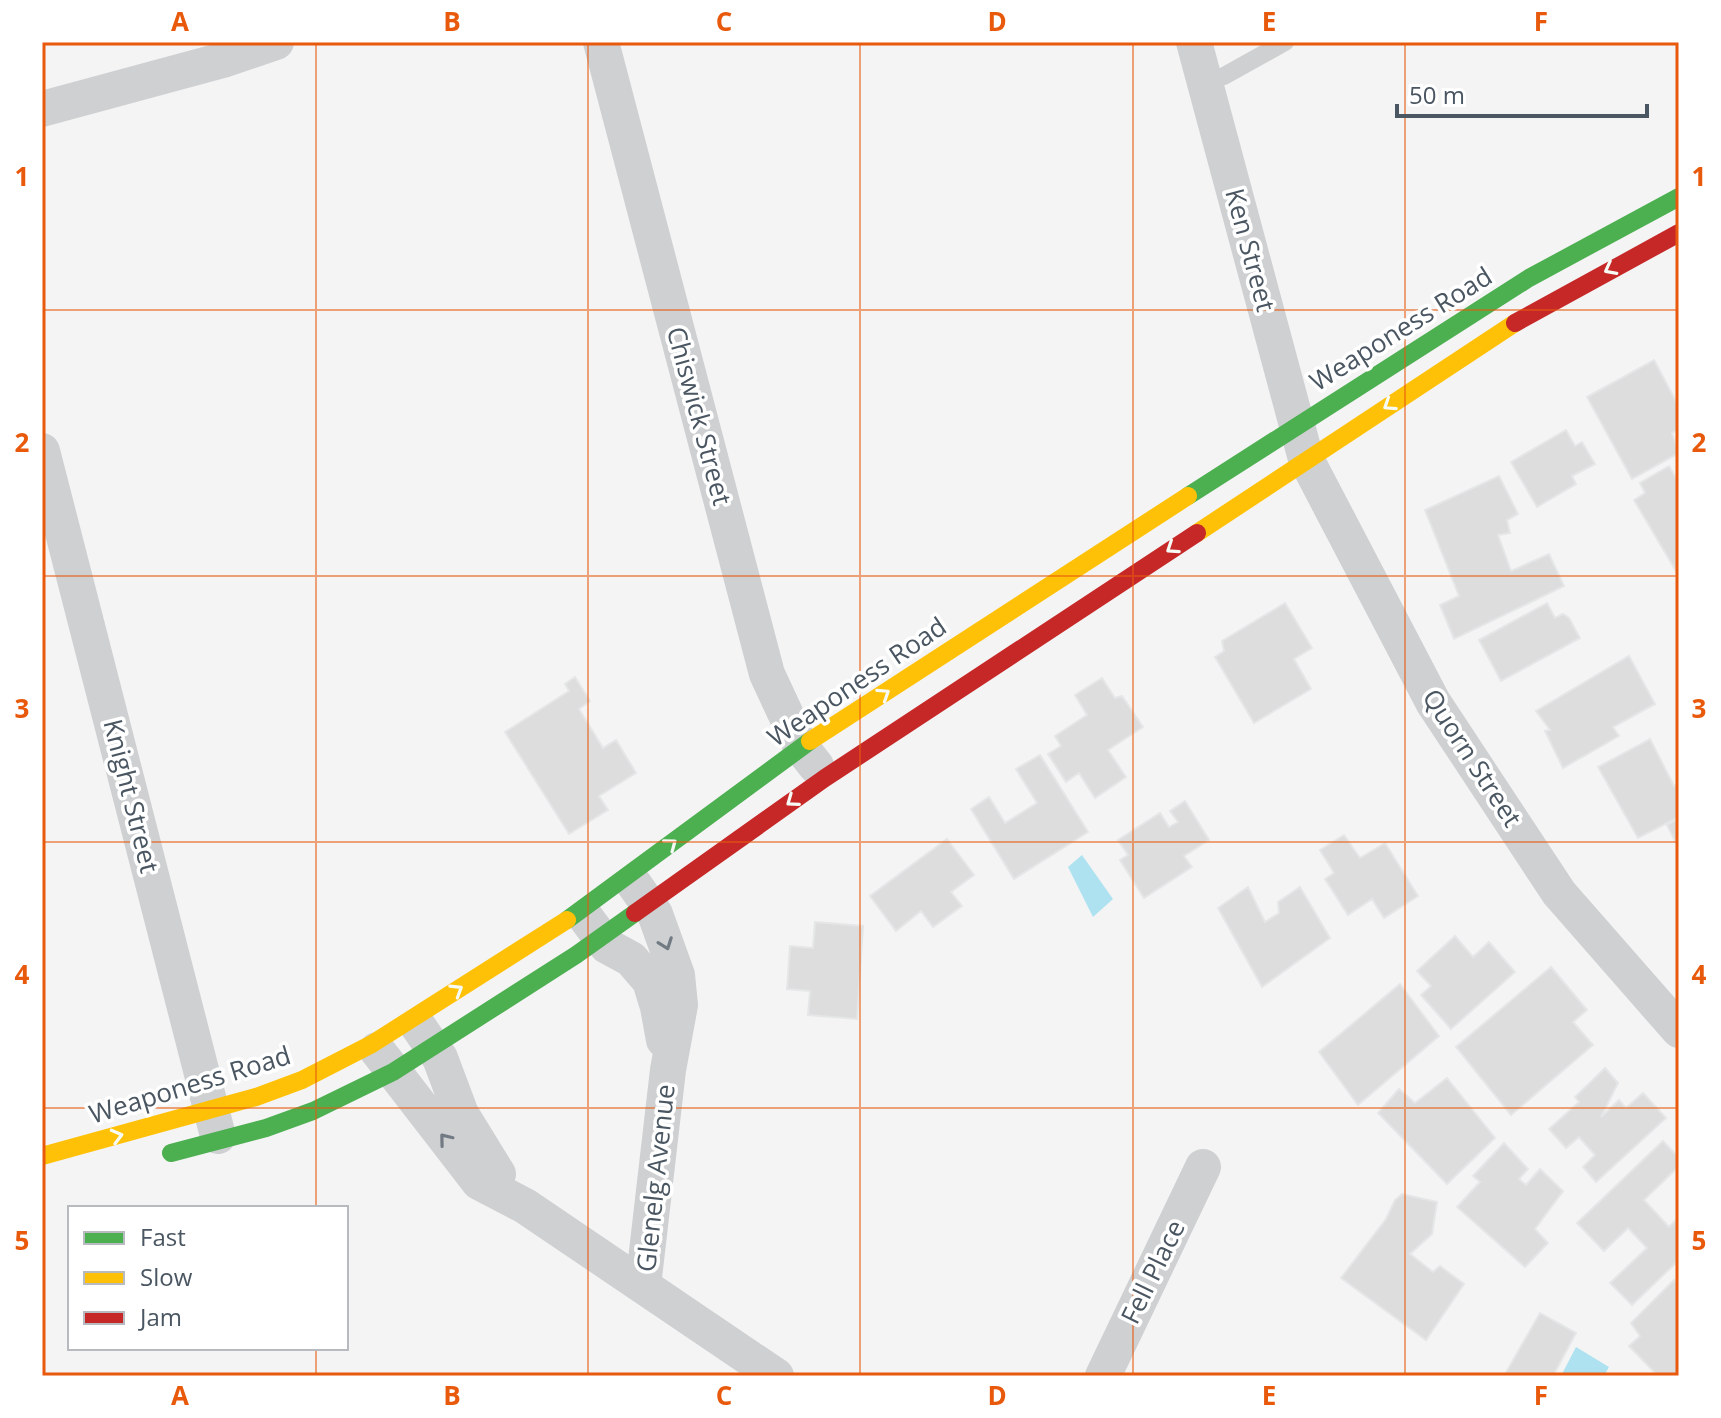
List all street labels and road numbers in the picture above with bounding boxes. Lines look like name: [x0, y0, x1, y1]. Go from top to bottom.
street label: Ken Street: [1217, 184, 1285, 315]
street label: Weaponess Road: [1302, 258, 1499, 399]
street label: Chiswick Street: [659, 322, 741, 509]
street label: Weaponess Road: [760, 608, 953, 754]
street label: Quorn Street: [1415, 681, 1531, 833]
street label: Knight Street: [95, 715, 168, 876]
street label: Weaponess Road: [85, 1036, 295, 1132]
street label: Glenelg Avenue: [627, 1082, 683, 1274]
street label: Fell Place: [1111, 1214, 1193, 1330]

